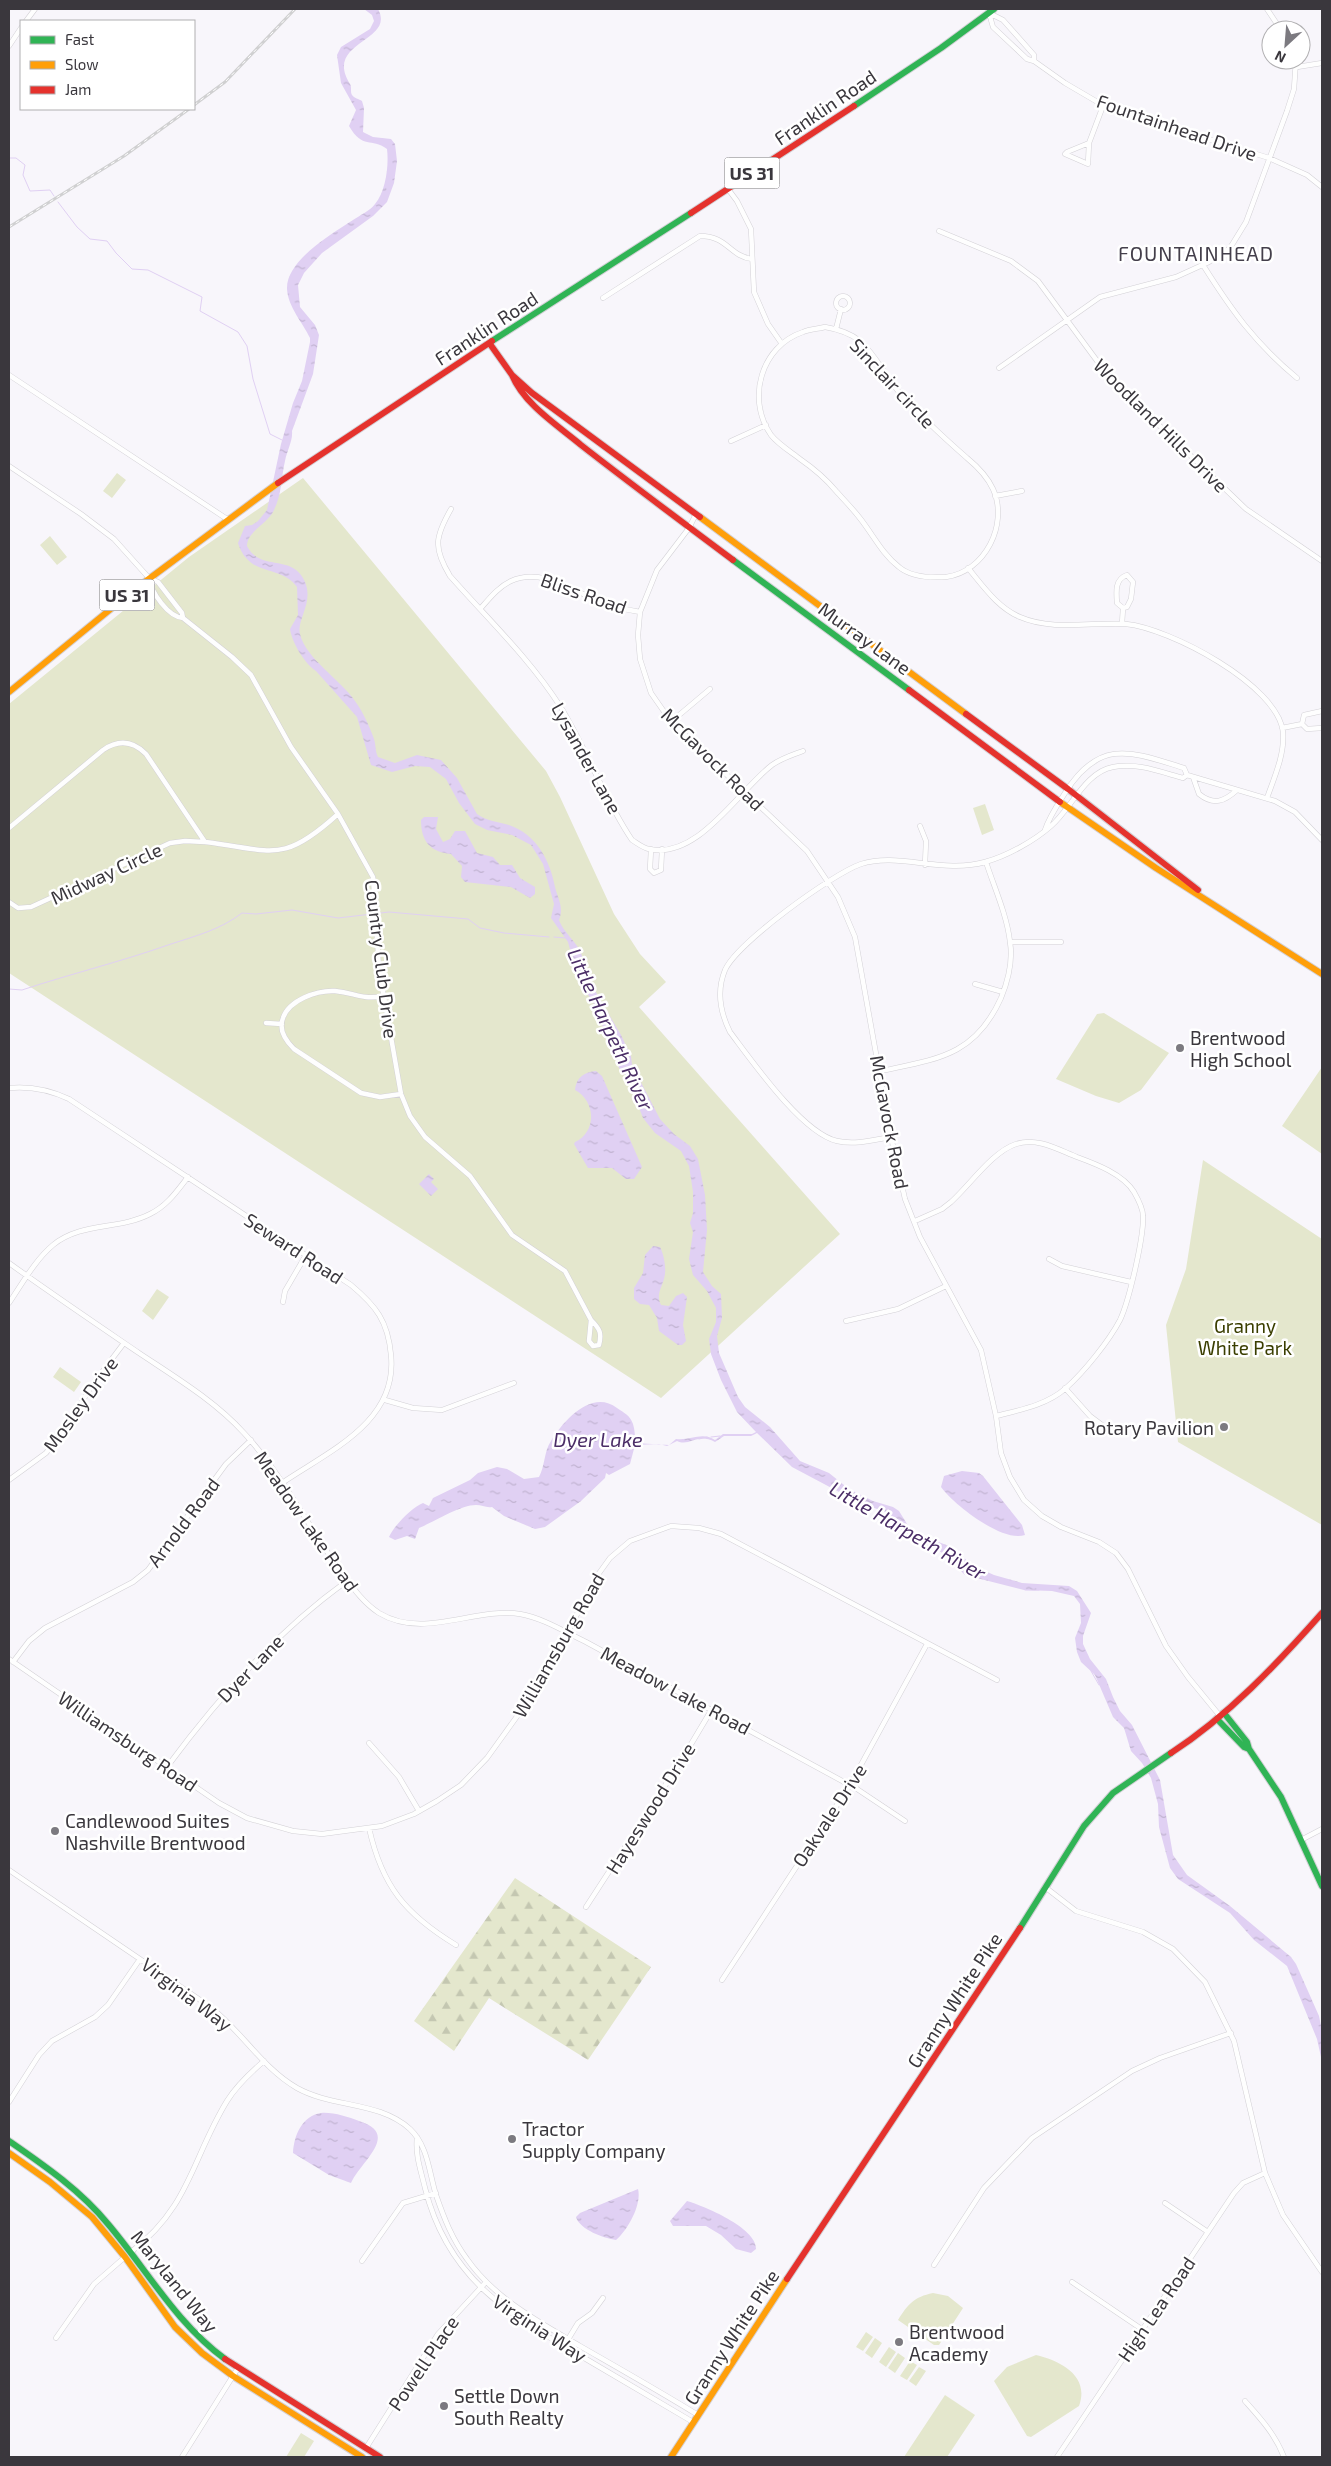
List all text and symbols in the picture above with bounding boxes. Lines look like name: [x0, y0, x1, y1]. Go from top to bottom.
legend: [20, 20, 195, 110]
north arrow: [1261, 20, 1311, 70]
text: Fast: [65, 30, 95, 48]
text: N: [1272, 47, 1288, 67]
text: Slow: [65, 55, 99, 73]
street label: Franklin Road: [770, 64, 880, 150]
text: Jam: [65, 80, 91, 98]
street label: Fountainhead Drive: [1094, 89, 1260, 165]
road number: US 31: [724, 158, 780, 188]
district label: FOUNTAINHEAD: [1118, 241, 1274, 265]
street label: Franklin Road: [430, 286, 542, 370]
street label: Sinclair circle: [846, 333, 940, 433]
street label: Woodland Hills Drive: [1089, 353, 1233, 497]
street label: Bliss Road: [538, 568, 630, 618]
road number: US 31: [100, 580, 154, 610]
street label: Murray Lane: [814, 597, 916, 679]
street label: Lysander Lane: [547, 698, 627, 818]
street label: McGavock Road: [657, 703, 769, 815]
street label: Midway Circle: [47, 837, 165, 909]
street label: Country Club Drive: [361, 878, 403, 1040]
water label: Little Harpeth River: [563, 944, 660, 1115]
place label: Brentwood High School: [1190, 1026, 1292, 1071]
marker: Brentwood High School: [1174, 1042, 1186, 1054]
street label: McGavock Road: [866, 1053, 914, 1191]
street label: Seward Road: [240, 1208, 348, 1288]
park label: Granny White Park: [1198, 1314, 1292, 1359]
street label: Mosley Drive: [38, 1352, 122, 1456]
place label: Rotary Pavilion: [1084, 1416, 1214, 1439]
marker: Rotary Pavilion: [1218, 1421, 1230, 1433]
water label: Dyer Lake: [553, 1427, 643, 1452]
street label: Meadow Lake Road: [250, 1446, 364, 1596]
street label: Arnold Road: [142, 1473, 224, 1571]
water label: Little Harpeth River: [826, 1476, 991, 1585]
street label: Williamsburg Road: [507, 1569, 609, 1721]
street label: Dyer Lane: [212, 1629, 288, 1707]
street label: Meadow Lake Road: [597, 1641, 755, 1739]
street label: Williamsburg Road: [54, 1686, 202, 1796]
street label: Hayeswood Drive: [600, 1738, 700, 1878]
street label: Oakvale Drive: [787, 1759, 871, 1871]
place label: Candlewood Suites Nashville Brentwood: [65, 1809, 246, 1854]
marker: Candlewood Suites Nashville Brentwood: [49, 1825, 61, 1837]
street label: Granny White Pike: [902, 1928, 1006, 2072]
street label: Virginia Way: [137, 1952, 237, 2036]
place label: Tractor Supply Company: [522, 2117, 665, 2162]
marker: Tractor Supply Company: [506, 2133, 518, 2145]
street label: Maryland Way: [127, 2225, 223, 2337]
street label: High Lea Road: [1112, 2252, 1200, 2366]
street label: Granny White Pike: [679, 2265, 783, 2409]
street label: Virginia Way: [489, 2289, 591, 2367]
street label: Powell Place: [383, 2311, 463, 2415]
place label: Brentwood Academy: [909, 2320, 1005, 2365]
marker: Brentwood Academy: [893, 2336, 905, 2348]
place label: Settle Down South Realty: [454, 2384, 564, 2429]
marker: Settle Down South Realty: [438, 2400, 450, 2412]

